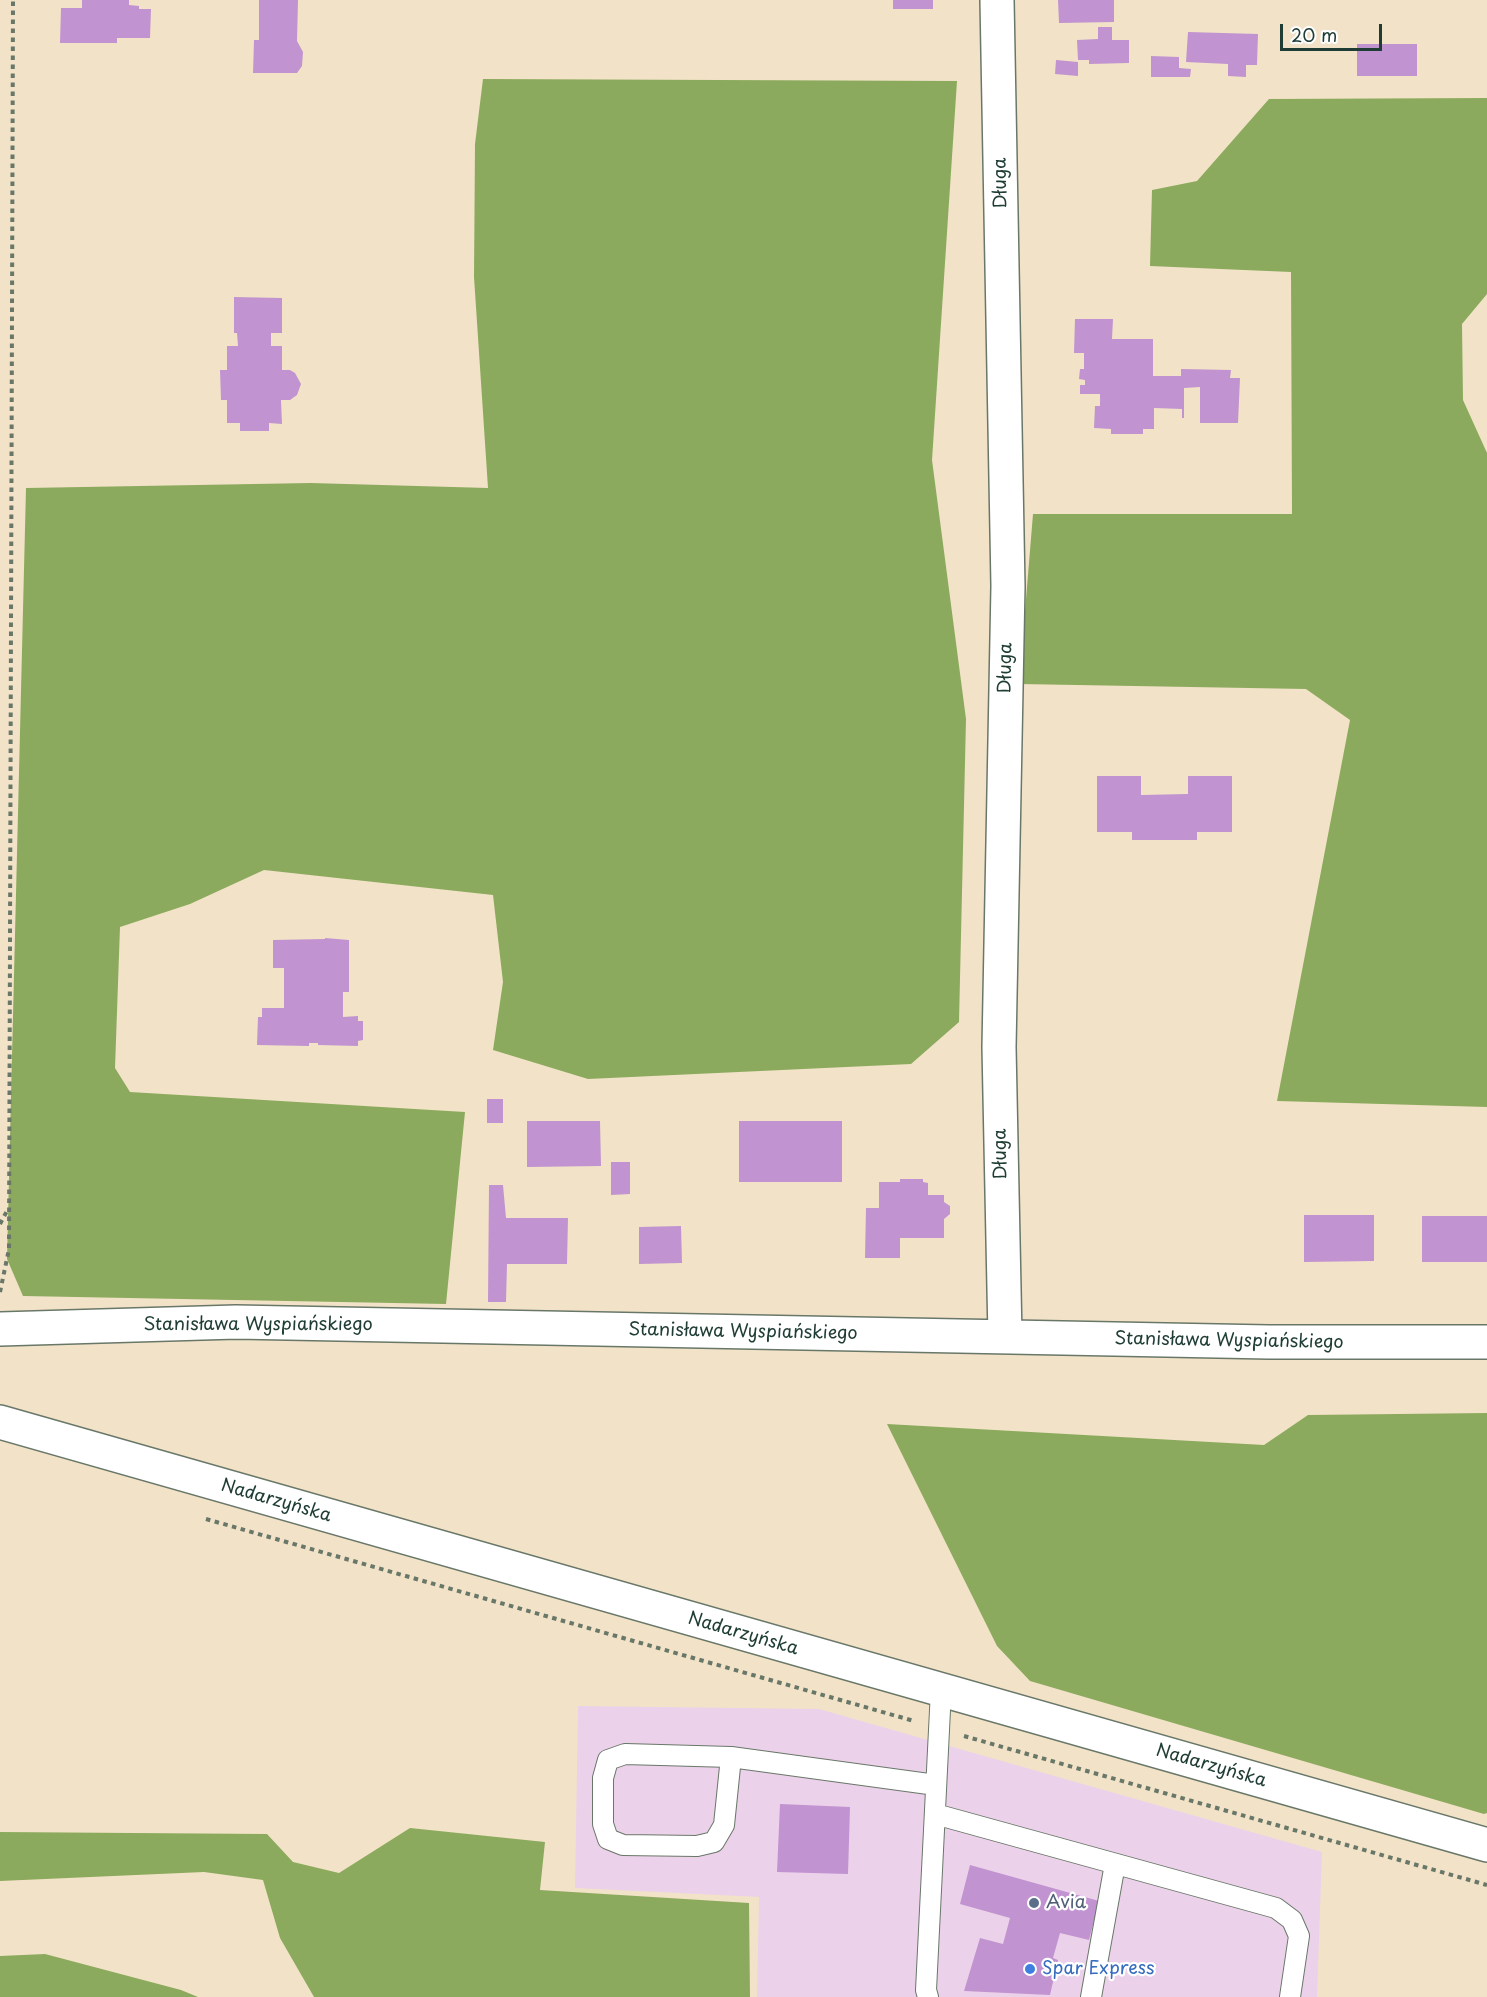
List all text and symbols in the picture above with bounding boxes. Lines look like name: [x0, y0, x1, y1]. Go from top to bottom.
scale bar: [1283, 12, 1385, 50]
text: 20 m: [1291, 21, 1337, 48]
street label: Długa: [990, 157, 1012, 209]
street label: Długa: [995, 642, 1017, 694]
street label: Długa: [990, 1128, 1012, 1180]
street label: Stanisława Wyspiańskiego: [143, 1314, 373, 1336]
street label: Stanisława Wyspiańskiego: [628, 1319, 858, 1345]
street label: Stanisława Wyspiańskiego: [1114, 1328, 1344, 1354]
street label: Nadarzyńska: [218, 1475, 334, 1527]
street label: Nadarzyńska: [685, 1608, 801, 1660]
street label: Nadarzyńska: [1153, 1740, 1269, 1792]
place label: Avia: [1046, 1892, 1086, 1914]
marker: Avia: [1027, 1896, 1041, 1910]
place label: Spar Express: [1042, 1958, 1155, 1980]
marker: Spar Express: [1023, 1962, 1037, 1976]

